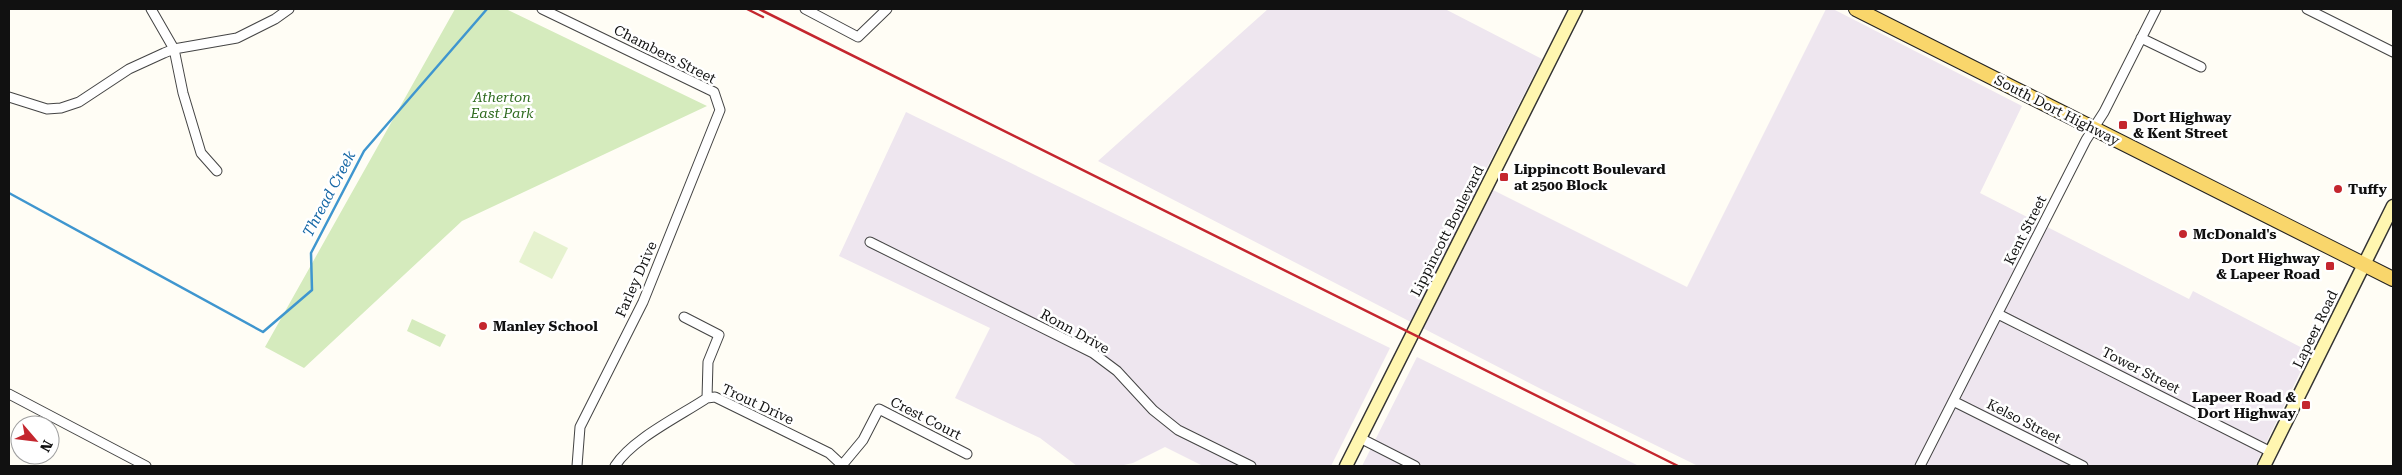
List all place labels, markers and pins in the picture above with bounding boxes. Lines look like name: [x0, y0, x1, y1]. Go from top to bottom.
place label: Dort Highway & Kent Street: [2133, 109, 2232, 141]
marker: Dort Highway & Kent Street: [2117, 119, 2129, 131]
place label: Lippincott Boulevard at 2500 Block: [1514, 161, 1666, 193]
marker: Lippincott Boulevard at 2500 Block: [1498, 171, 1510, 183]
place label: Tuffy: [2348, 181, 2387, 197]
marker: Tuffy: [2332, 183, 2344, 195]
place label: McDonald's: [2193, 226, 2276, 242]
marker: McDonald's: [2177, 228, 2189, 240]
place label: Dort Highway & Lapeer Road: [2216, 250, 2321, 282]
marker: Dort Highway & Lapeer Road: [2324, 260, 2336, 272]
place label: Manley School: [493, 318, 598, 334]
marker: Manley School: [477, 320, 489, 332]
place label: Lapeer Road & Dort Highway: [2192, 389, 2297, 421]
marker: Lapeer Road & Dort Highway: [2300, 399, 2312, 411]

